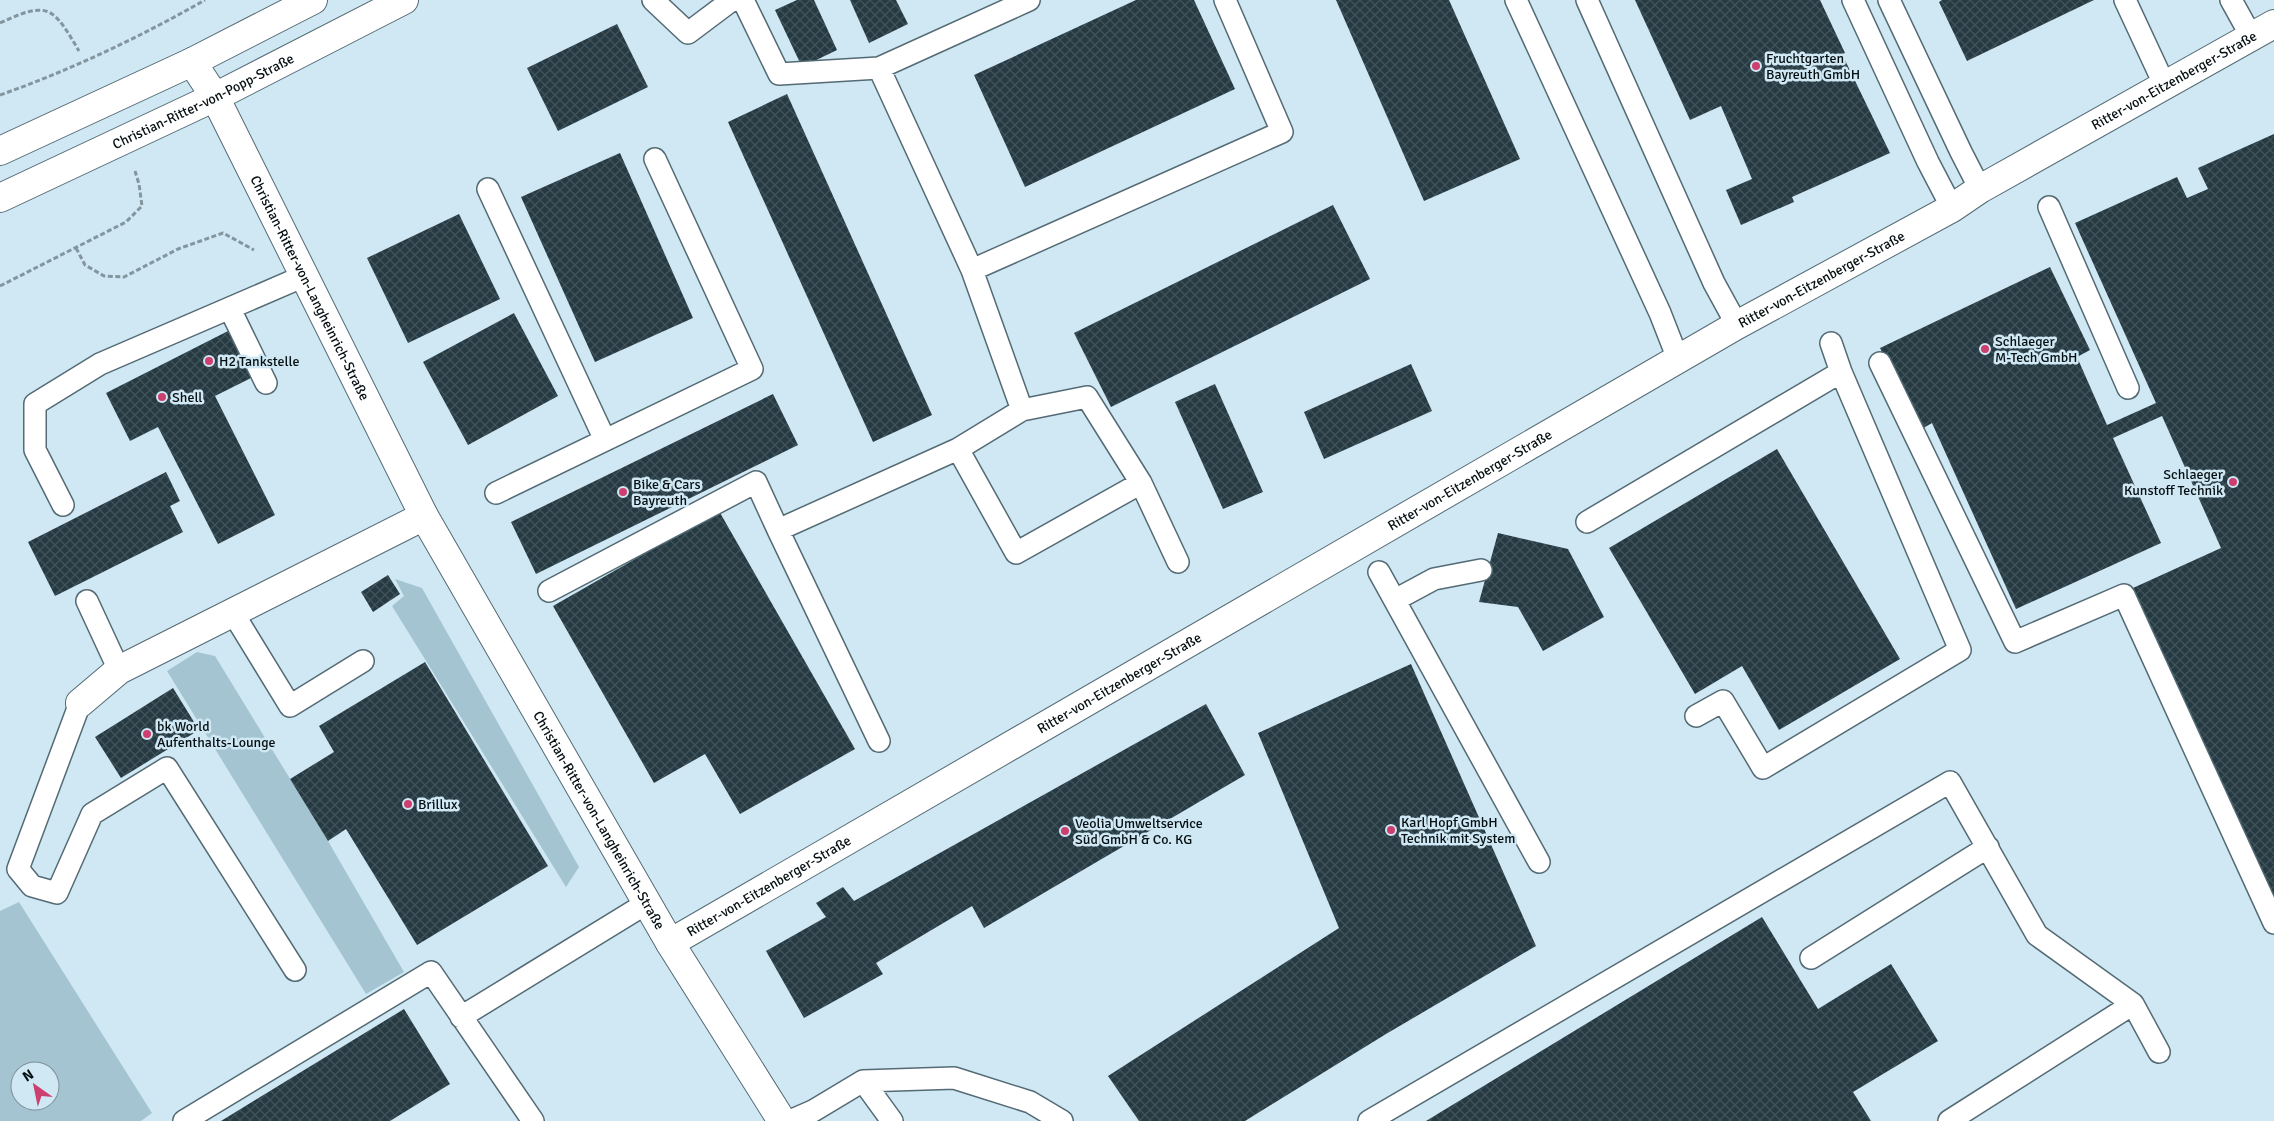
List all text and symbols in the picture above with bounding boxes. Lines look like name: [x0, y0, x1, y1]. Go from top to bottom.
street label: Ritter-von-Eitzenberger-Straße: [2088, 27, 2260, 133]
street label: Christian-Ritter-von-Popp-Straße: [109, 49, 297, 153]
place label: Fruchtgarten Bayreuth GmbH: [1766, 50, 1860, 83]
marker: Fruchtgarten Bayreuth GmbH: [1750, 60, 1762, 72]
street label: Christian-Ritter-von-Langheinrich-Straße: [247, 172, 373, 403]
street label: Ritter-von-Eitzenberger-Straße: [1735, 227, 1907, 331]
place label: Schlaeger M-Tech GmbH: [1995, 333, 2078, 366]
marker: Schlaeger M-Tech GmbH: [1979, 343, 1991, 355]
place label: H2 Tankstelle: [219, 353, 300, 370]
marker: H2 Tankstelle: [203, 355, 215, 367]
place label: Shell: [172, 389, 202, 406]
marker: Shell: [156, 391, 168, 403]
street label: Ritter-von-Eitzenberger-Straße: [1384, 426, 1555, 534]
place label: Schlaeger Kunstoff Technik: [2124, 466, 2224, 499]
place label: Bike & Cars Bayreuth: [633, 476, 701, 509]
marker: Schlaeger Kunstoff Technik: [2227, 476, 2239, 488]
marker: Bike & Cars Bayreuth: [617, 486, 629, 498]
street label: Ritter-von-Eitzenberger-Straße: [1034, 629, 1204, 737]
street label: Christian-Ritter-von-Langheinrich-Straße: [530, 708, 669, 932]
place label: bk World Aufenthalts-Lounge: [157, 718, 276, 751]
marker: bk World Aufenthalts-Lounge: [141, 728, 153, 740]
place label: Brillux: [418, 796, 458, 813]
marker: Brillux: [402, 798, 414, 810]
place label: Karl Hopf GmbH Technik mit System: [1401, 814, 1515, 847]
place label: Veolia Umweltservice Süd GmbH & Co. KG: [1075, 815, 1203, 848]
marker: Karl Hopf GmbH Technik mit System: [1385, 824, 1397, 836]
marker: Veolia Umweltservice Süd GmbH & Co. KG: [1059, 825, 1071, 837]
street label: Ritter-von-Eitzenberger-Straße: [683, 832, 854, 940]
north arrow: [10, 1061, 60, 1111]
text: N: [19, 1066, 37, 1085]

